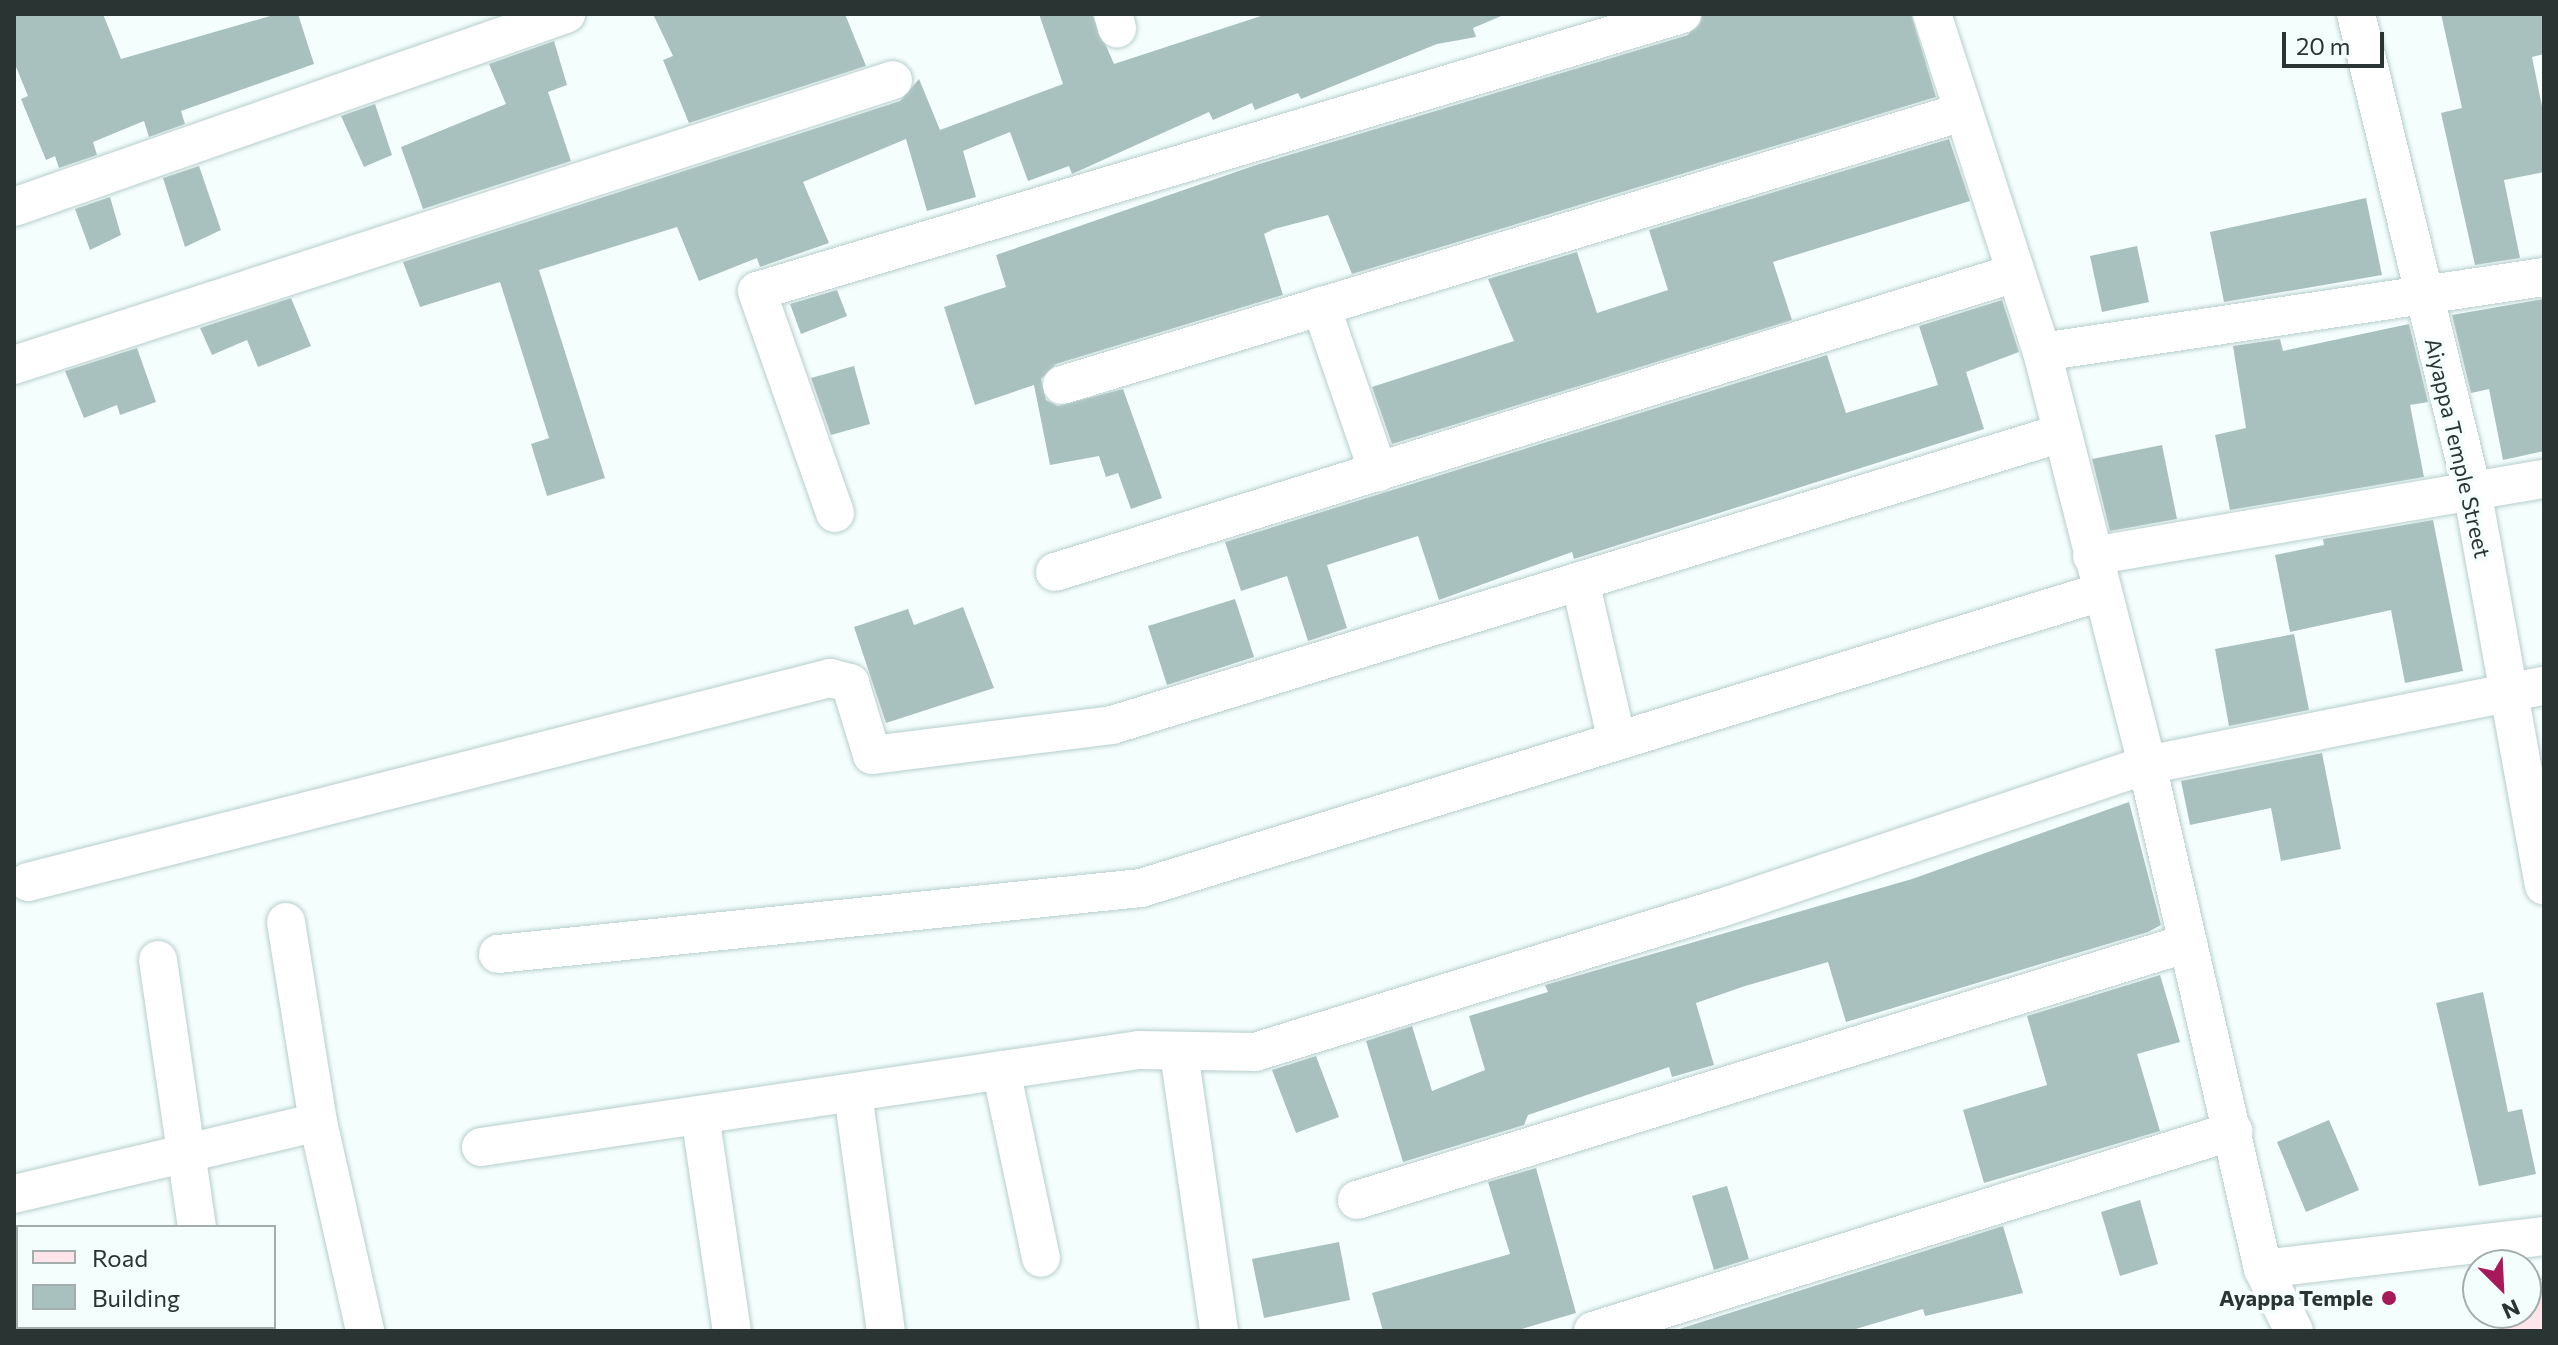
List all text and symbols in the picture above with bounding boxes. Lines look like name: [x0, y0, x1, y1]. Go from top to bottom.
scale bar: [2286, 16, 2388, 66]
text: 20 m: [2296, 31, 2350, 60]
street label: Aiyappa Temple Street: [2420, 335, 2496, 561]
legend: [16, 1225, 276, 1329]
text: Road: [92, 1243, 148, 1272]
north arrow: [2462, 1249, 2542, 1329]
text: Building: [92, 1283, 180, 1312]
place label: Ayappa Temple: [2219, 1285, 2373, 1311]
marker: Ayappa Temple: [2380, 1289, 2398, 1307]
text: N: [2498, 1294, 2524, 1325]

